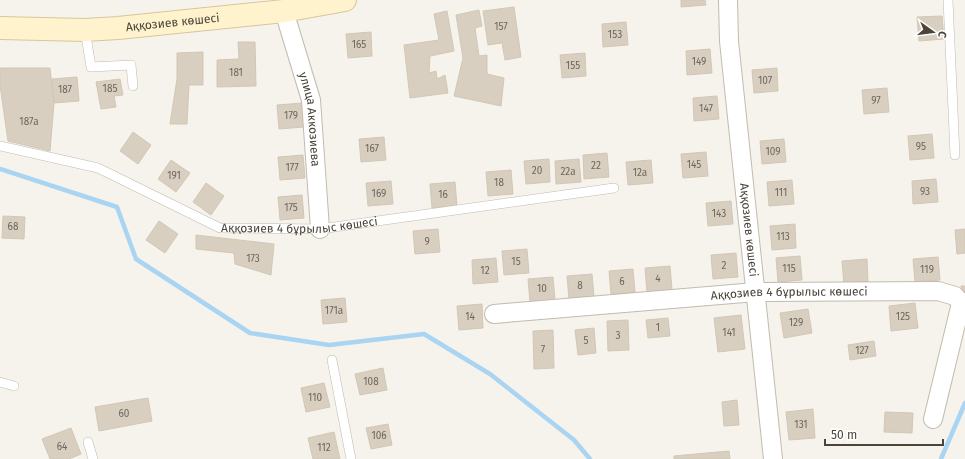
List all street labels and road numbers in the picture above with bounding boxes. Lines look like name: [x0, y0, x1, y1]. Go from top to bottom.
street label: Аққозиев көшесі: [125, 11, 220, 34]
street label: улица Аккозиева: [296, 70, 323, 167]
street label: Аққозиев көшесі: [737, 182, 761, 277]
street label: Аққозиев 4 бұрылыс көшесі: [221, 214, 379, 236]
street label: Аққозиев 4 бұрылыс көшесі: [710, 284, 868, 303]

